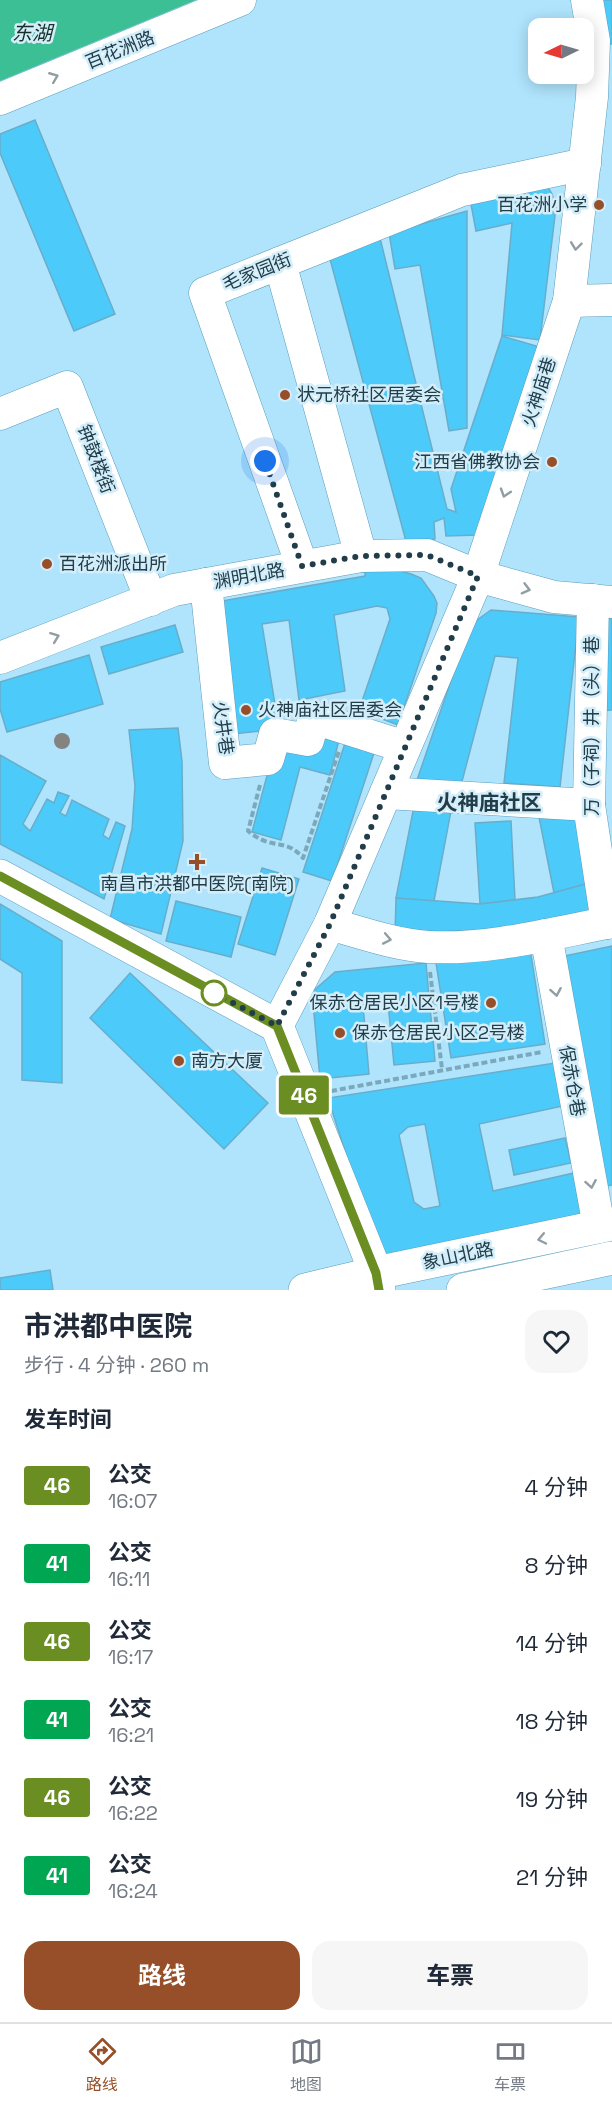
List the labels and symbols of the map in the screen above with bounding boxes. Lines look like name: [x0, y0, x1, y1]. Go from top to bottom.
north arrow: [528, 18, 594, 84]
water label: 东湖: [12, 20, 55, 46]
street label: 百花洲路: [82, 25, 157, 74]
one-way arrow: [48, 72, 59, 84]
place label: 百花洲小学: [497, 193, 587, 216]
marker: 百花洲小学: [592, 198, 606, 212]
one-way arrow: [570, 241, 582, 250]
street label: 毛家园街: [219, 247, 294, 296]
street label: 火神庙巷: [516, 354, 561, 430]
place label: 状元桥社区居委会: [297, 383, 441, 406]
marker: 状元桥社区居委会: [278, 388, 292, 402]
street label: 钟鼓楼街: [73, 421, 120, 497]
your location: [250, 446, 280, 476]
place label: 江西省佛教协会: [414, 450, 540, 473]
marker: 江西省佛教协会: [545, 455, 559, 469]
one-way arrow: [500, 487, 513, 498]
place label: 百花洲派出所: [59, 552, 167, 575]
marker: 百花洲派出所: [40, 557, 54, 571]
street label: 渊明北路: [211, 558, 286, 593]
one-way arrow: [520, 582, 530, 594]
one-way arrow: [48, 632, 59, 644]
street label: 万（子祠）井（头）巷: [580, 636, 603, 816]
place label: 火神庙社区居委会: [258, 698, 402, 721]
street label: 火井巷: [208, 700, 239, 756]
marker: 火神庙社区居委会: [239, 703, 253, 717]
district label: 火神庙社区: [437, 789, 542, 816]
marker: 南昌市洪都中医院(南院): [188, 853, 206, 871]
place label: 南昌市洪都中医院(南院): [100, 872, 294, 895]
one-way arrow: [381, 932, 391, 945]
unlabelled marker: [201, 980, 227, 1006]
one-way arrow: [549, 987, 562, 997]
place label: 保赤仓居民小区1号楼: [309, 991, 479, 1014]
marker: 保赤仓居民小区1号楼: [484, 996, 498, 1010]
place label: 保赤仓居民小区2号楼: [352, 1021, 525, 1044]
marker: 保赤仓居民小区2号楼: [333, 1026, 347, 1040]
street label: 保赤仓巷: [555, 1043, 590, 1118]
place label: 南方大厦: [191, 1049, 263, 1072]
marker: 南方大厦: [172, 1054, 186, 1068]
line badge: 46: [277, 1076, 331, 1114]
one-way arrow: [584, 1179, 597, 1189]
one-way arrow: [537, 1232, 547, 1245]
street label: 象山北路: [420, 1237, 496, 1274]

